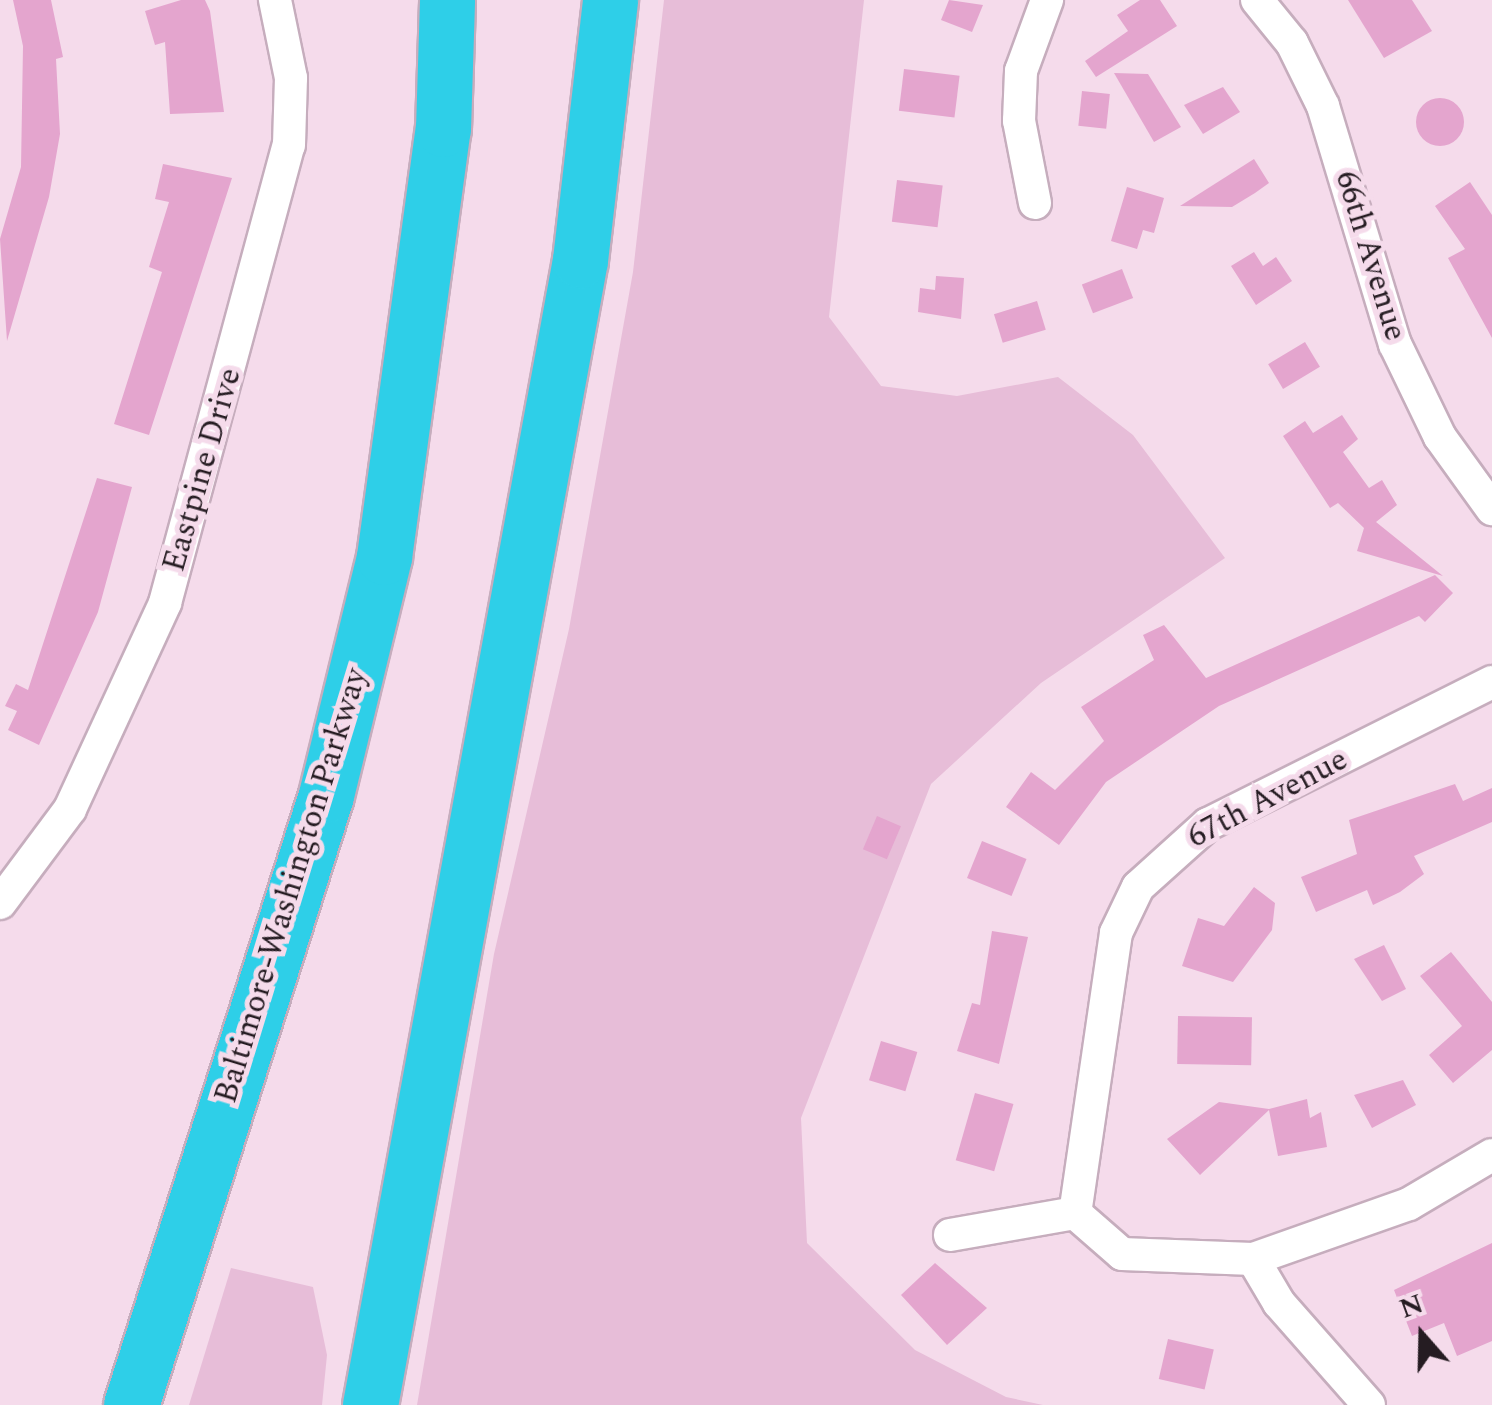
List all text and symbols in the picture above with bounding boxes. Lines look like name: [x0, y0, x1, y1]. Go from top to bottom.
street label: 66th Avenue: [1326, 166, 1414, 346]
street label: Eastpine Drive: [156, 364, 250, 576]
street label: Baltimore-Washington Parkway: [207, 664, 377, 1108]
street label: 67th Avenue: [1181, 741, 1355, 857]
text: N: [1393, 1282, 1430, 1330]
north arrow: [1372, 1285, 1472, 1385]

